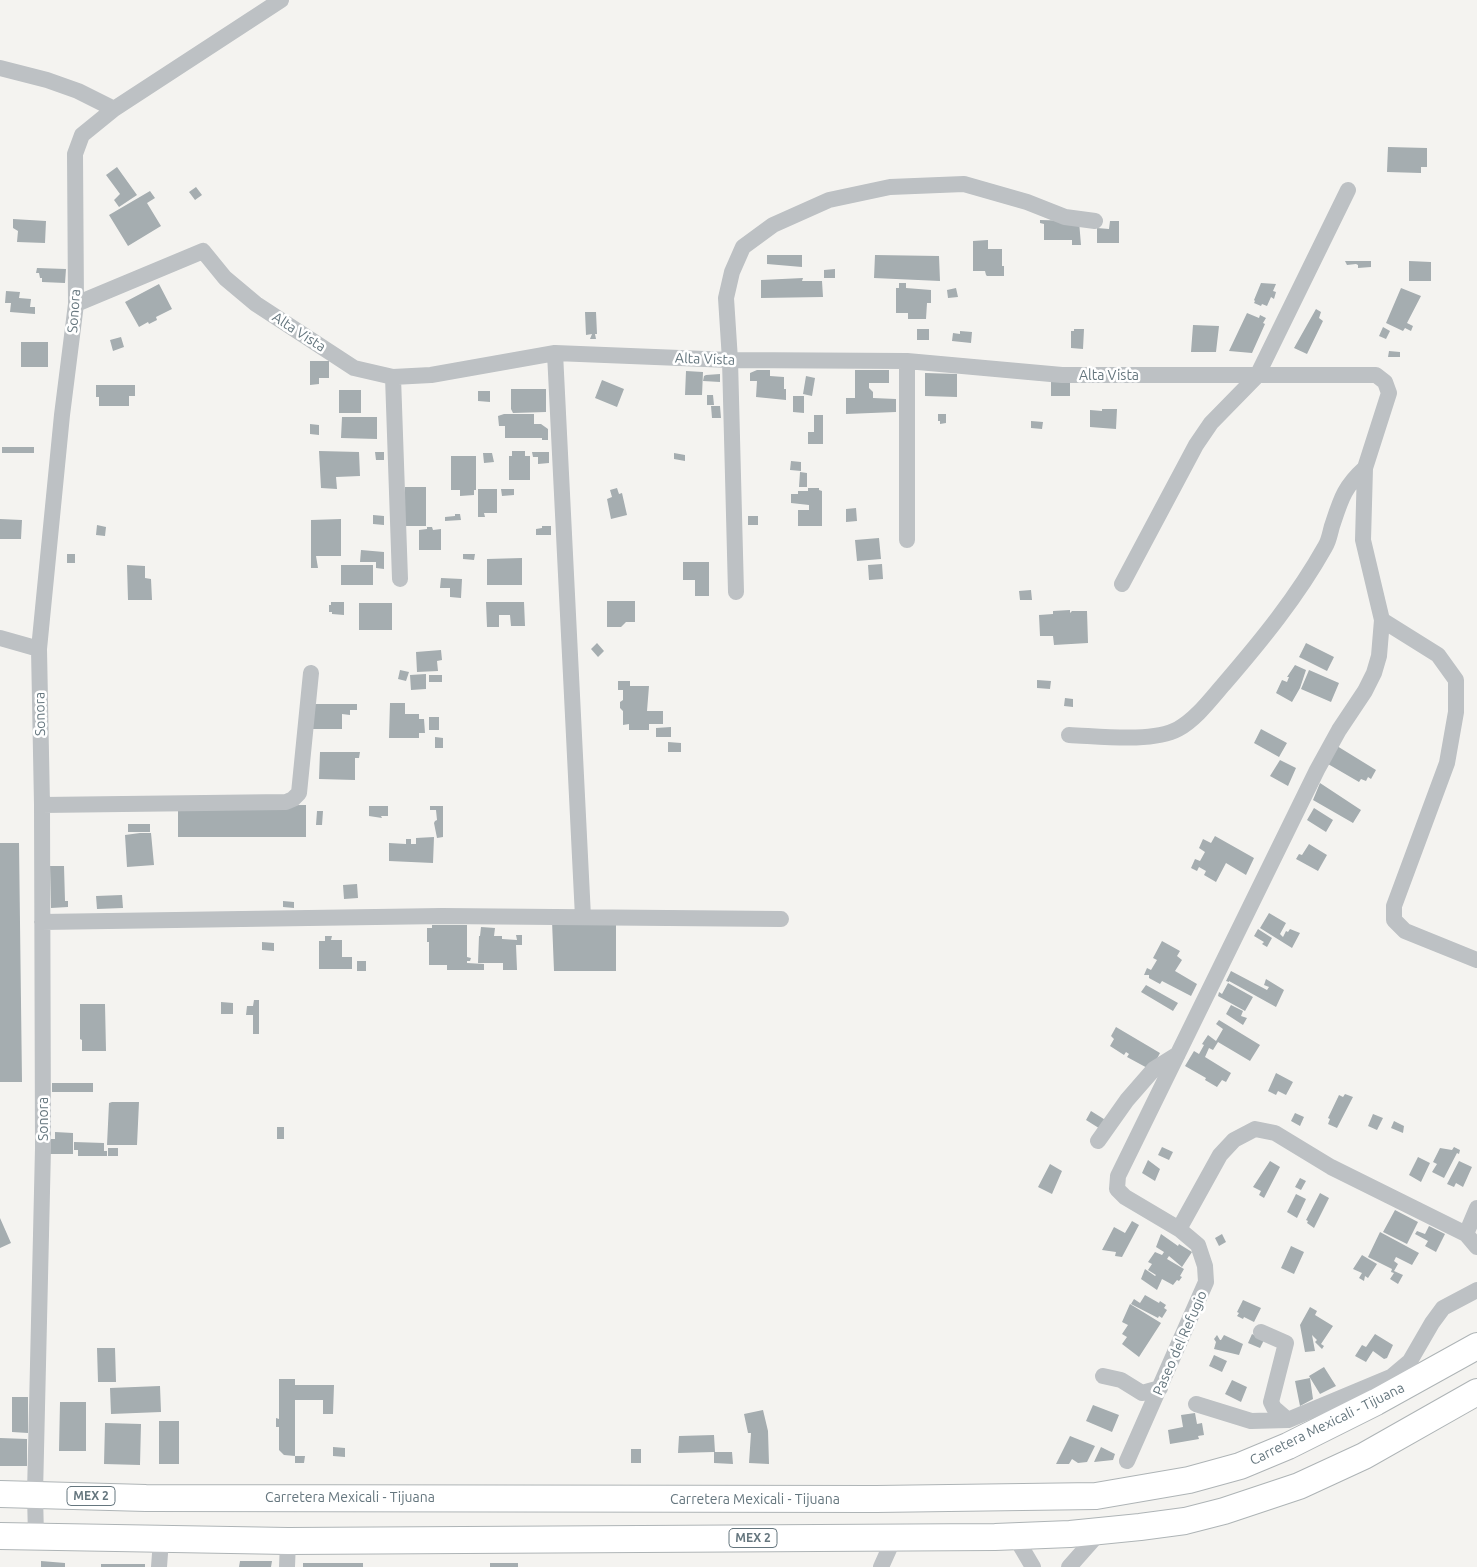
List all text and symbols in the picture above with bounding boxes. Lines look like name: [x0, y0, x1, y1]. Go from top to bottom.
street label: Sonora: [64, 288, 84, 334]
street label: Alta Vista: [269, 309, 329, 355]
street label: Alta Vista: [675, 350, 735, 368]
street label: Alta Vista: [1079, 367, 1139, 383]
street label: Sonora: [31, 692, 49, 736]
street label: Sonora: [35, 1097, 51, 1141]
street label: Paseo del Refugio: [1149, 1288, 1211, 1398]
street label: Carretera Mexicali - Tijuana: [1247, 1379, 1407, 1469]
road number: MEX 2: [67, 1486, 115, 1505]
street label: Carretera Mexicali - Tijuana: [265, 1489, 435, 1505]
street label: Carretera Mexicali - Tijuana: [670, 1491, 840, 1507]
road number: MEX 2: [729, 1529, 777, 1548]

